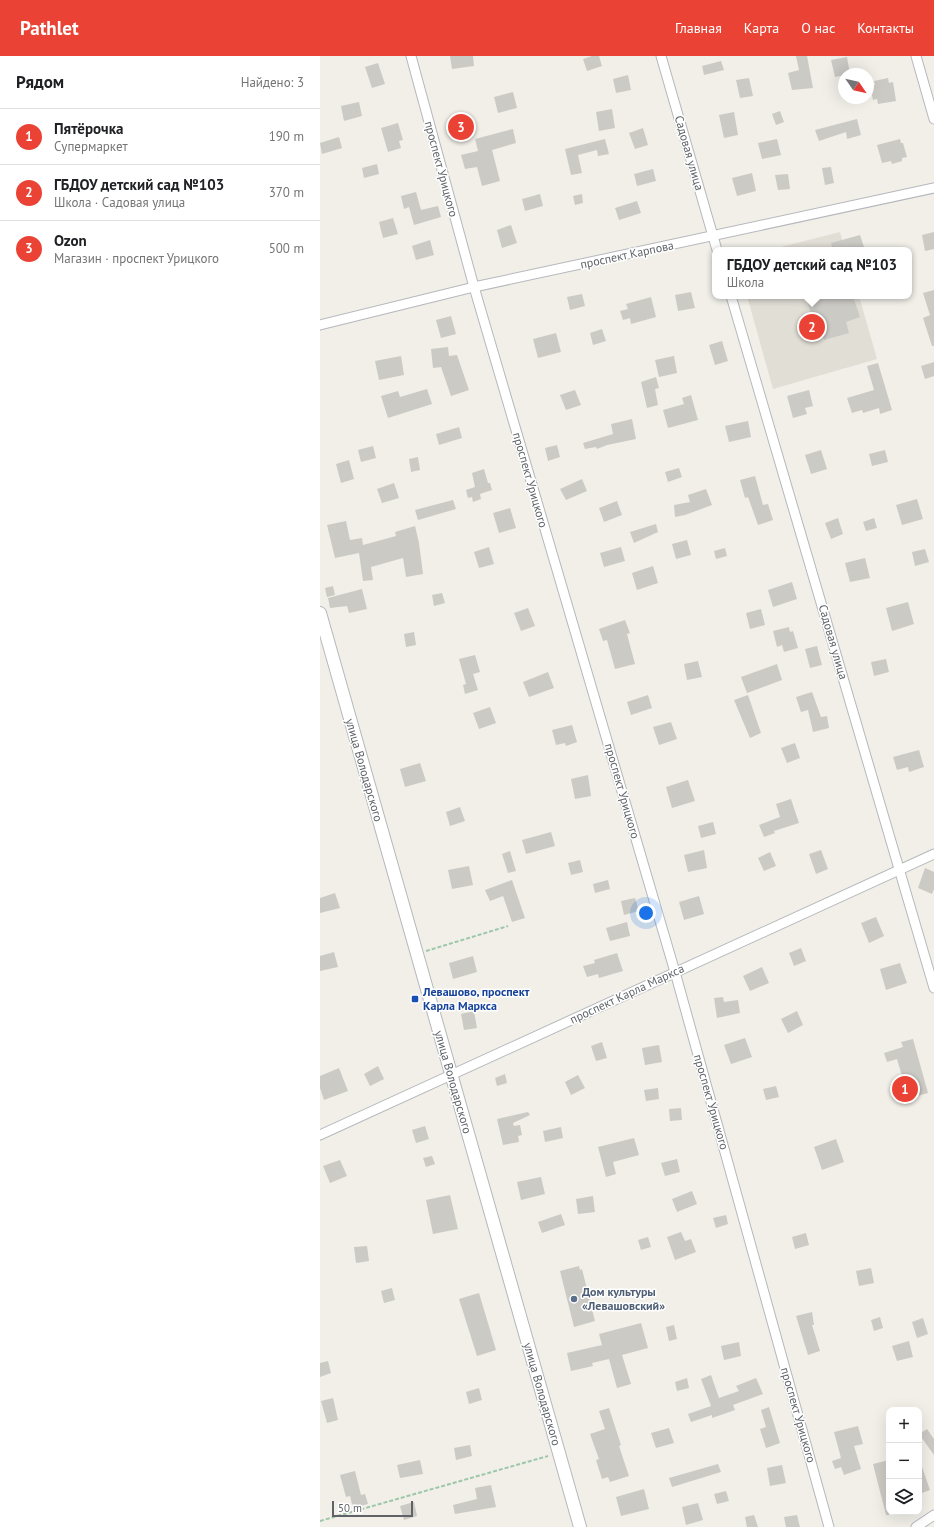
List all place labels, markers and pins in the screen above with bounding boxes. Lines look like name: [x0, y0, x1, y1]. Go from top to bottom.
pin: 3: [448, 112, 474, 142]
pin: 2: [799, 312, 825, 342]
place label: Левашово, проспект Карла Маркса: [422, 984, 530, 1013]
marker: Левашово, проспект Карла Маркса: [410, 994, 420, 1004]
pin: 1: [892, 1074, 918, 1104]
place label: Дом культуры «Левашовский»: [582, 1284, 665, 1313]
marker: Дом культуры «Левашовский»: [569, 1294, 579, 1304]

